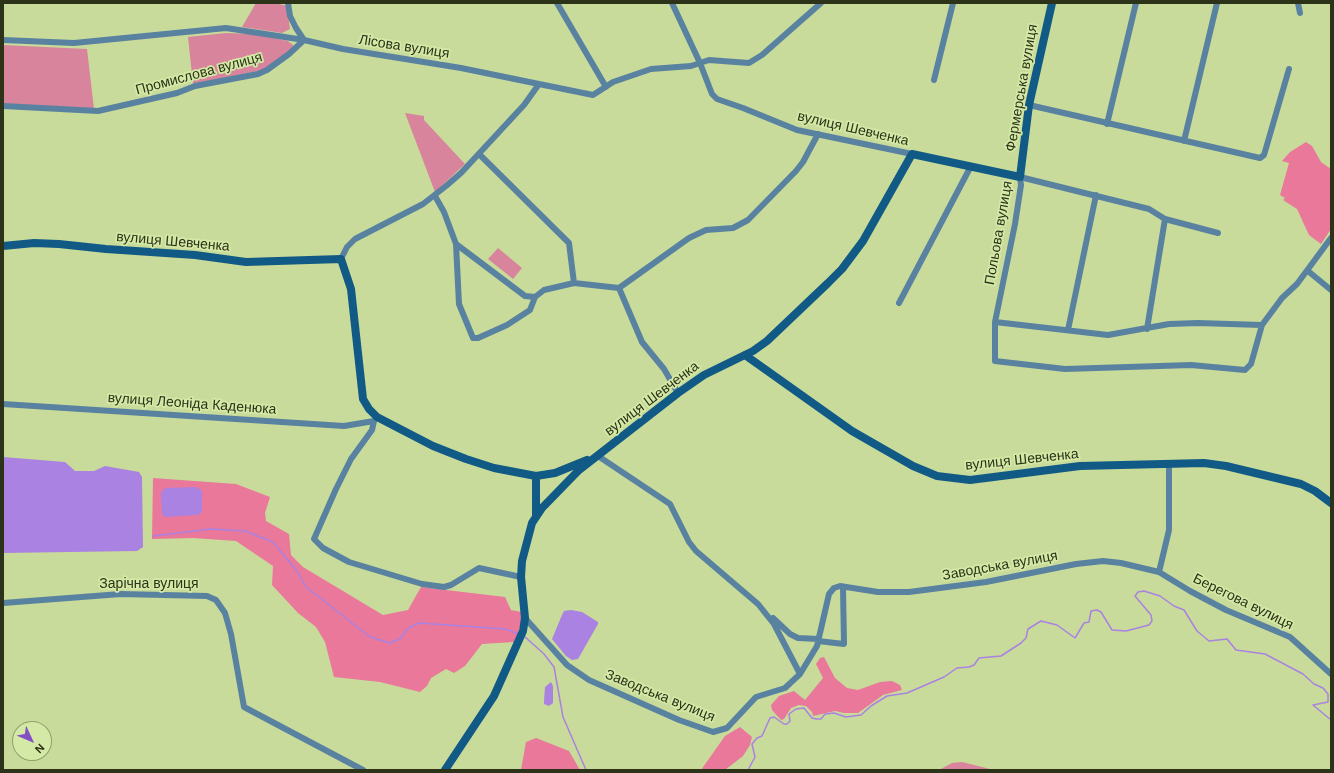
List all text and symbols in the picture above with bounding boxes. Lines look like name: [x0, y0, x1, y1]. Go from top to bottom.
street label: Фермерська вулиця: [1003, 23, 1041, 153]
street label: Лісова вулиця: [357, 32, 451, 62]
street label: Промислова вулиця: [134, 49, 264, 99]
street label: вулиця Шевченка: [796, 108, 910, 150]
street label: Польова вулиця: [982, 180, 1016, 286]
street label: вулиця Шевченка: [116, 229, 230, 255]
street label: вулиця Шевченка: [602, 358, 702, 440]
street label: вулиця Леоніда Каденюка: [107, 390, 277, 418]
street label: вулиця Шевченка: [965, 446, 1079, 474]
street label: Заводська вулиця: [941, 548, 1059, 584]
street label: Берегова вулиця: [1190, 570, 1296, 634]
street label: Зарічна вулиця: [99, 576, 199, 592]
street label: Заводська вулиця: [603, 666, 717, 726]
north arrow: [12, 721, 52, 761]
text: N: [33, 742, 47, 756]

